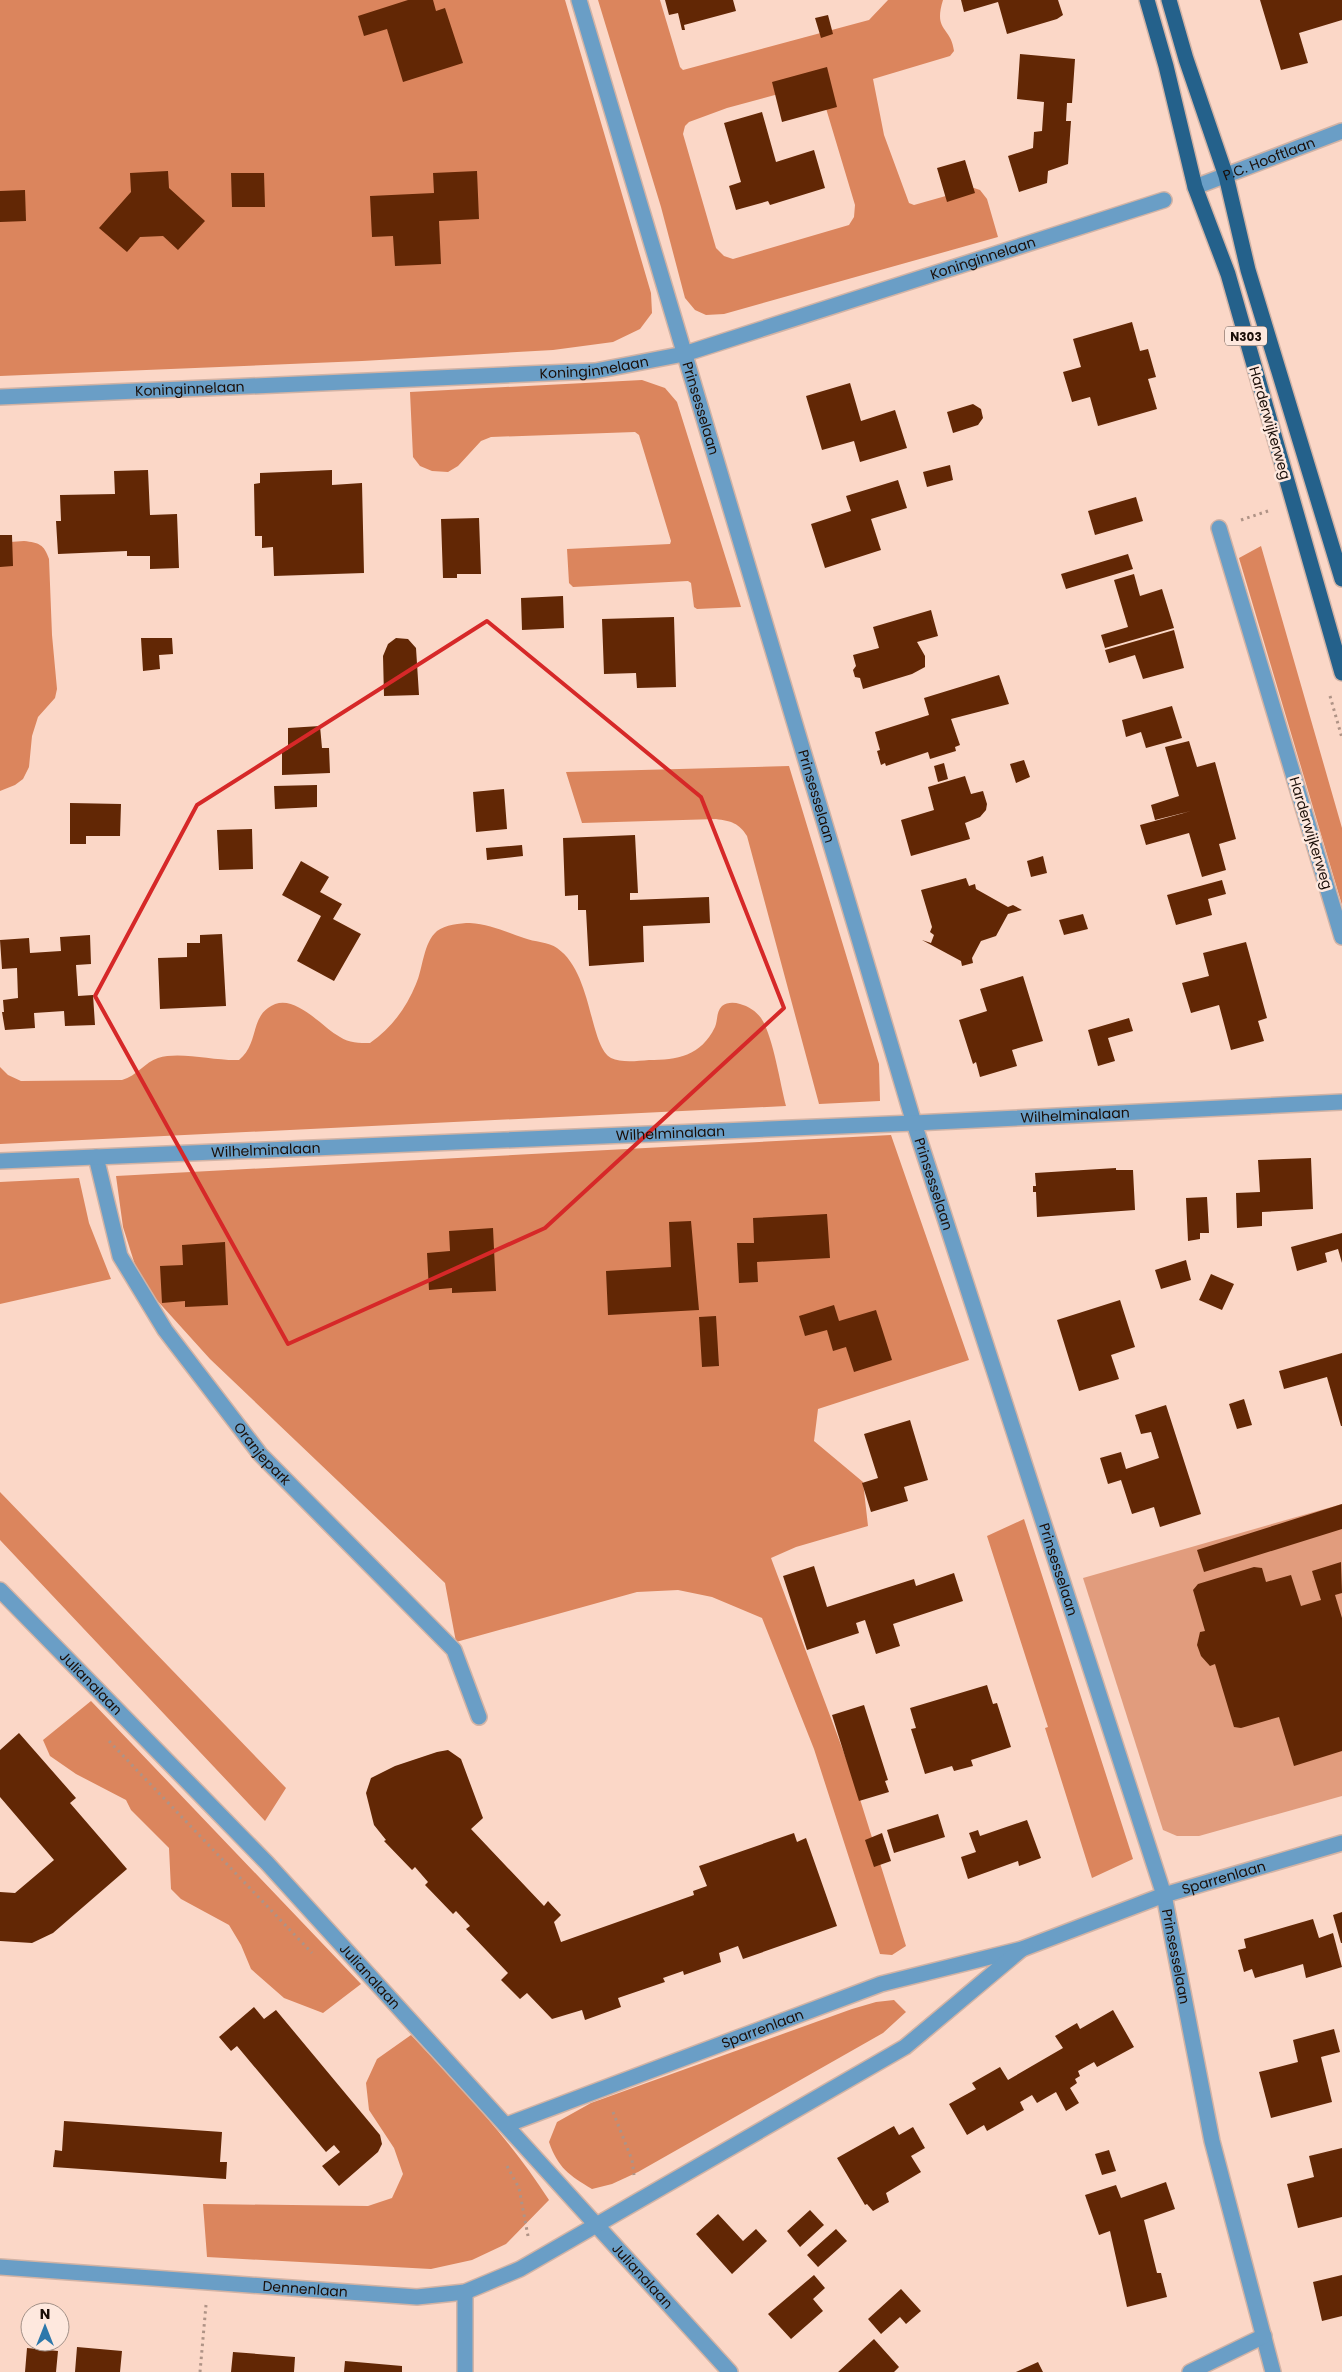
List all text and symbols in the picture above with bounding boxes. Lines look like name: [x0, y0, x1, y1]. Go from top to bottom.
street label: P.C. Hooftlaan: [1220, 132, 1318, 186]
street label: Koninginnelaan: [928, 232, 1038, 284]
road number: N303: [1225, 326, 1267, 346]
street label: Koninginnelaan: [539, 351, 650, 383]
street label: Prinsesselaan: [677, 359, 724, 457]
street label: Harderwijkerweg: [1244, 364, 1296, 482]
street label: Koninginnelaan: [135, 376, 245, 401]
street label: Prinsesselaan: [793, 747, 840, 845]
street label: Harderwijkerweg: [1284, 774, 1338, 892]
street label: Wilhelminalaan: [1020, 1102, 1130, 1128]
street label: Wilhelminalaan: [615, 1121, 725, 1145]
street label: Prinsesselaan: [909, 1135, 958, 1233]
street label: Wilhelminalaan: [211, 1138, 321, 1162]
street label: Oranjepark: [229, 1418, 296, 1490]
street label: Prinsesselaan: [1034, 1520, 1083, 1618]
street label: Julianalaan: [55, 1646, 127, 1719]
street label: Sparrenlaan: [1179, 1856, 1268, 1899]
street label: Prinsesselaan: [1157, 1907, 1195, 2006]
street label: Julianalaan: [335, 1939, 405, 2014]
street label: Sparrenlaan: [718, 2004, 807, 2053]
street label: Julianalaan: [607, 2239, 678, 2313]
street label: Dennenlaan: [262, 2276, 349, 2302]
north arrow: [20, 2302, 70, 2352]
text: N: [40, 2304, 50, 2324]

